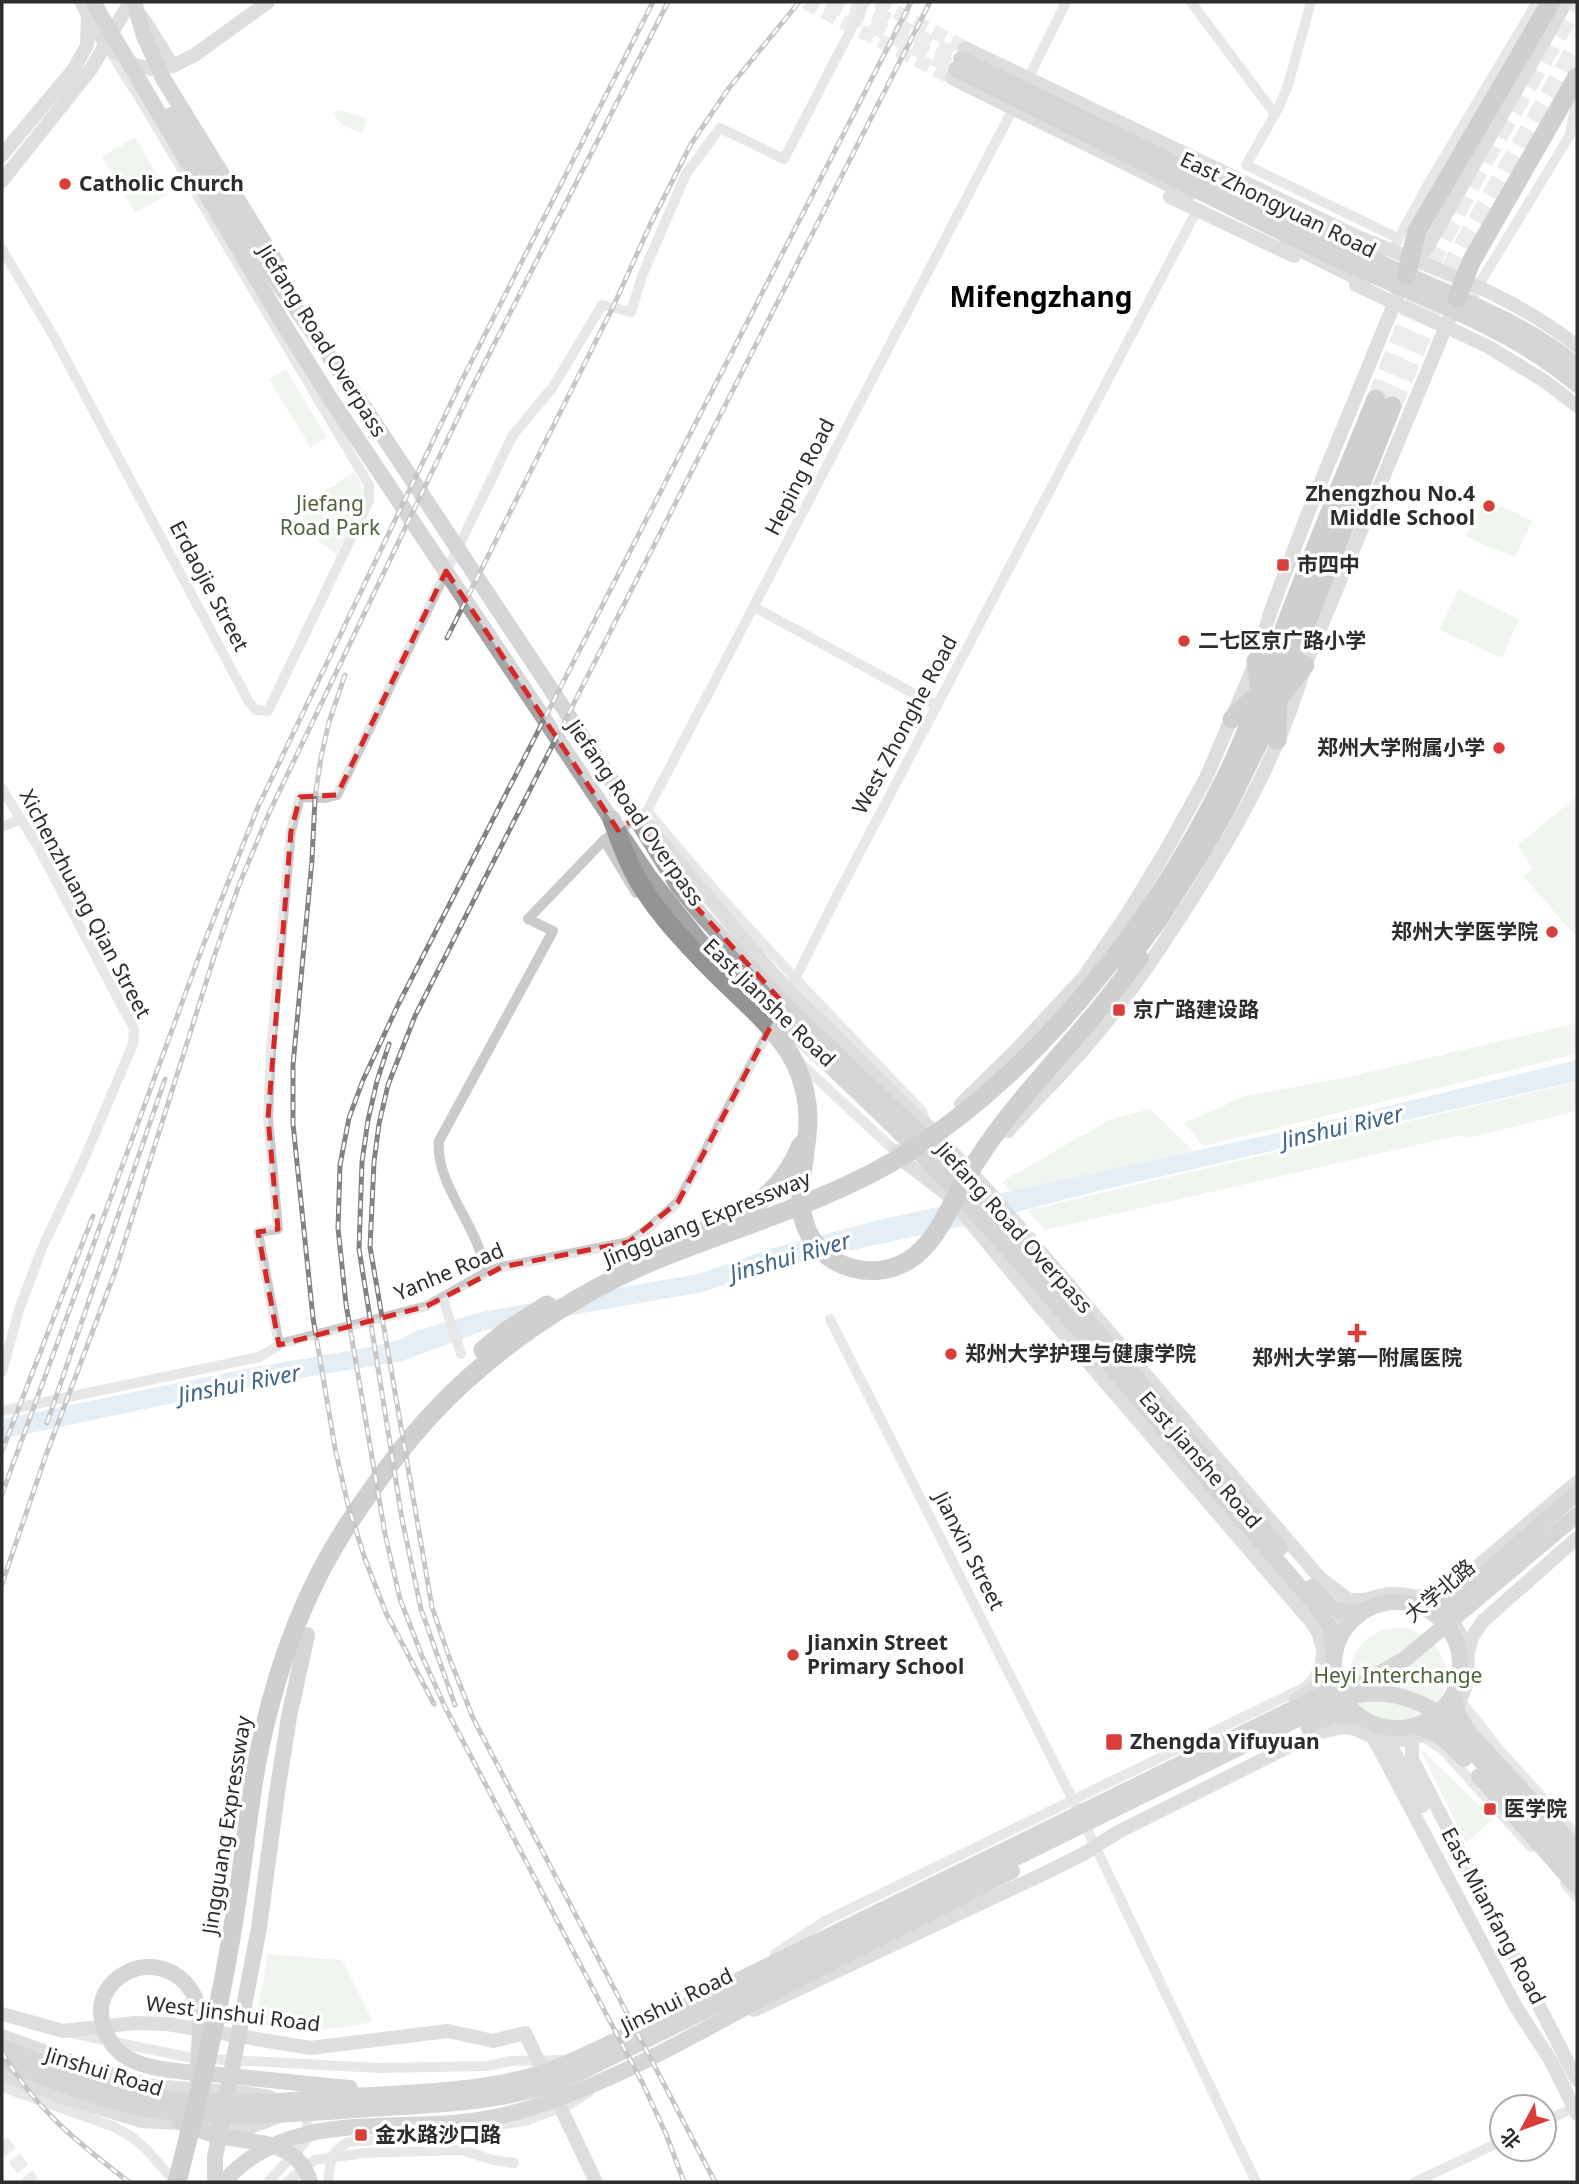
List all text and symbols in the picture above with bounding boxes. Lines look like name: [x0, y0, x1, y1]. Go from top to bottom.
street label: East Zhongyuan Road: [1176, 144, 1381, 264]
place label: Catholic Church: [79, 169, 244, 197]
marker: Catholic Church: [57, 176, 73, 192]
street label: Jiefang Road Overpass: [251, 237, 393, 442]
district label: Mifengzhang: [950, 277, 1132, 315]
street label: Heping Road: [758, 413, 841, 540]
place label: Zhengzhou No.4 Middle School: [1305, 479, 1475, 531]
park label: Jiefang Road Park: [280, 489, 381, 541]
marker: Zhengzhou No.4 Middle School: [1481, 498, 1497, 514]
street label: Erdaojie Street: [164, 515, 256, 656]
place label: 市四中: [1297, 550, 1360, 578]
marker: 市四中: [1275, 557, 1291, 573]
place label: 二七区京广路小学: [1198, 626, 1366, 654]
street label: West Zhonghe Road: [845, 630, 963, 819]
marker: 二七区京广路小学: [1176, 633, 1192, 649]
street label: Jiefang Road Overpass: [560, 712, 711, 911]
place label: 郑州大学附属小学: [1317, 733, 1485, 761]
marker: 郑州大学附属小学: [1491, 740, 1507, 756]
street label: Xichenzhuang Qian Street: [14, 784, 158, 1023]
place label: 郑州大学医学院: [1391, 917, 1538, 945]
marker: 郑州大学医学院: [1544, 924, 1560, 940]
street label: East Jianshe Road: [698, 932, 842, 1073]
place label: 京广路建设路: [1133, 995, 1259, 1023]
marker: 京广路建设路: [1111, 1002, 1127, 1018]
water label: Jinshui River: [1274, 1096, 1407, 1157]
street label: Jiefang Road Overpass: [929, 1134, 1099, 1319]
street label: Jingguang Expressway: [597, 1164, 815, 1273]
water label: Jinshui River: [722, 1223, 855, 1290]
street label: Yanhe Road: [390, 1235, 508, 1307]
marker: 郑州大学第一附属医院: [1347, 1323, 1367, 1343]
place label: 郑州大学护理与健康学院: [965, 1339, 1196, 1367]
place label: 郑州大学第一附属医院: [1252, 1343, 1462, 1371]
marker: 郑州大学护理与健康学院: [943, 1346, 959, 1362]
water label: Jinshui River: [171, 1355, 304, 1411]
street label: East Jianshe Road: [1133, 1385, 1268, 1534]
street label: Jianxin Street: [927, 1485, 1012, 1615]
street label: 大学北路: [1398, 1553, 1481, 1628]
place label: Jianxin Street Primary School: [805, 1628, 964, 1680]
marker: Jianxin Street Primary School: [785, 1647, 801, 1663]
park label: Heyi Interchange: [1314, 1661, 1482, 1689]
street label: Jingguang Expressway: [195, 1713, 257, 1938]
place label: Zhengda Yifuyuan: [1130, 1727, 1320, 1755]
marker: Zhengda Yifuyuan: [1104, 1732, 1124, 1752]
place label: 医学院: [1504, 1794, 1567, 1822]
marker: 医学院: [1482, 1801, 1498, 1817]
street label: East Mianfang Road: [1435, 1822, 1552, 2009]
street label: Jinshui Road: [614, 1961, 737, 2040]
street label: West Jinshui Road: [144, 1988, 322, 2038]
street label: Jinshui Road: [40, 2039, 166, 2102]
north arrow: [1488, 2093, 1558, 2163]
place label: 金水路沙口路: [375, 2120, 501, 2148]
text: 北: [1494, 2123, 1526, 2155]
marker: 金水路沙口路: [353, 2127, 369, 2143]

